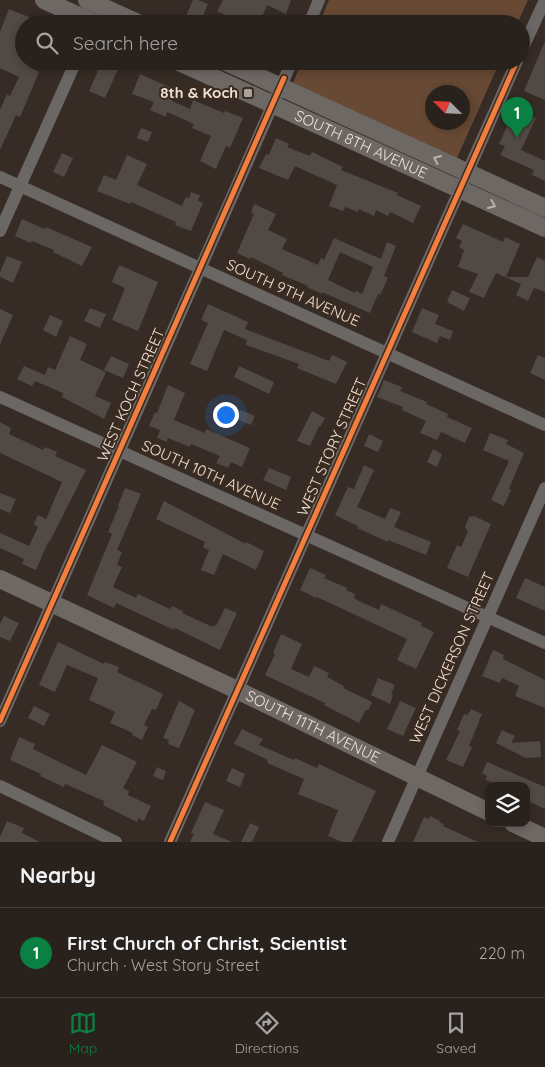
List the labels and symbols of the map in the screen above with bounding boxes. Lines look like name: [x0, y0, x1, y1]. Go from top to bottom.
place label: 8th & Koch: [160, 83, 238, 102]
north arrow: [425, 85, 470, 130]
marker: 8th & Koch: [242, 87, 254, 99]
pin: 1: [501, 97, 533, 138]
street label: SOUTH 8TH AVENUE: [292, 106, 431, 182]
one-way arrow: [433, 155, 442, 165]
one-way arrow: [487, 198, 496, 209]
street label: SOUTH 9TH AVENUE: [224, 255, 363, 330]
street label: WEST KOCH STREET: [93, 325, 169, 464]
street label: WEST STORY STREET: [293, 375, 371, 519]
your location: [213, 402, 239, 428]
street label: SOUTH 10TH AVENUE: [139, 435, 283, 514]
street label: WEST DICKERSON STREET: [405, 569, 498, 747]
street label: SOUTH 11TH AVENUE: [243, 686, 383, 767]

